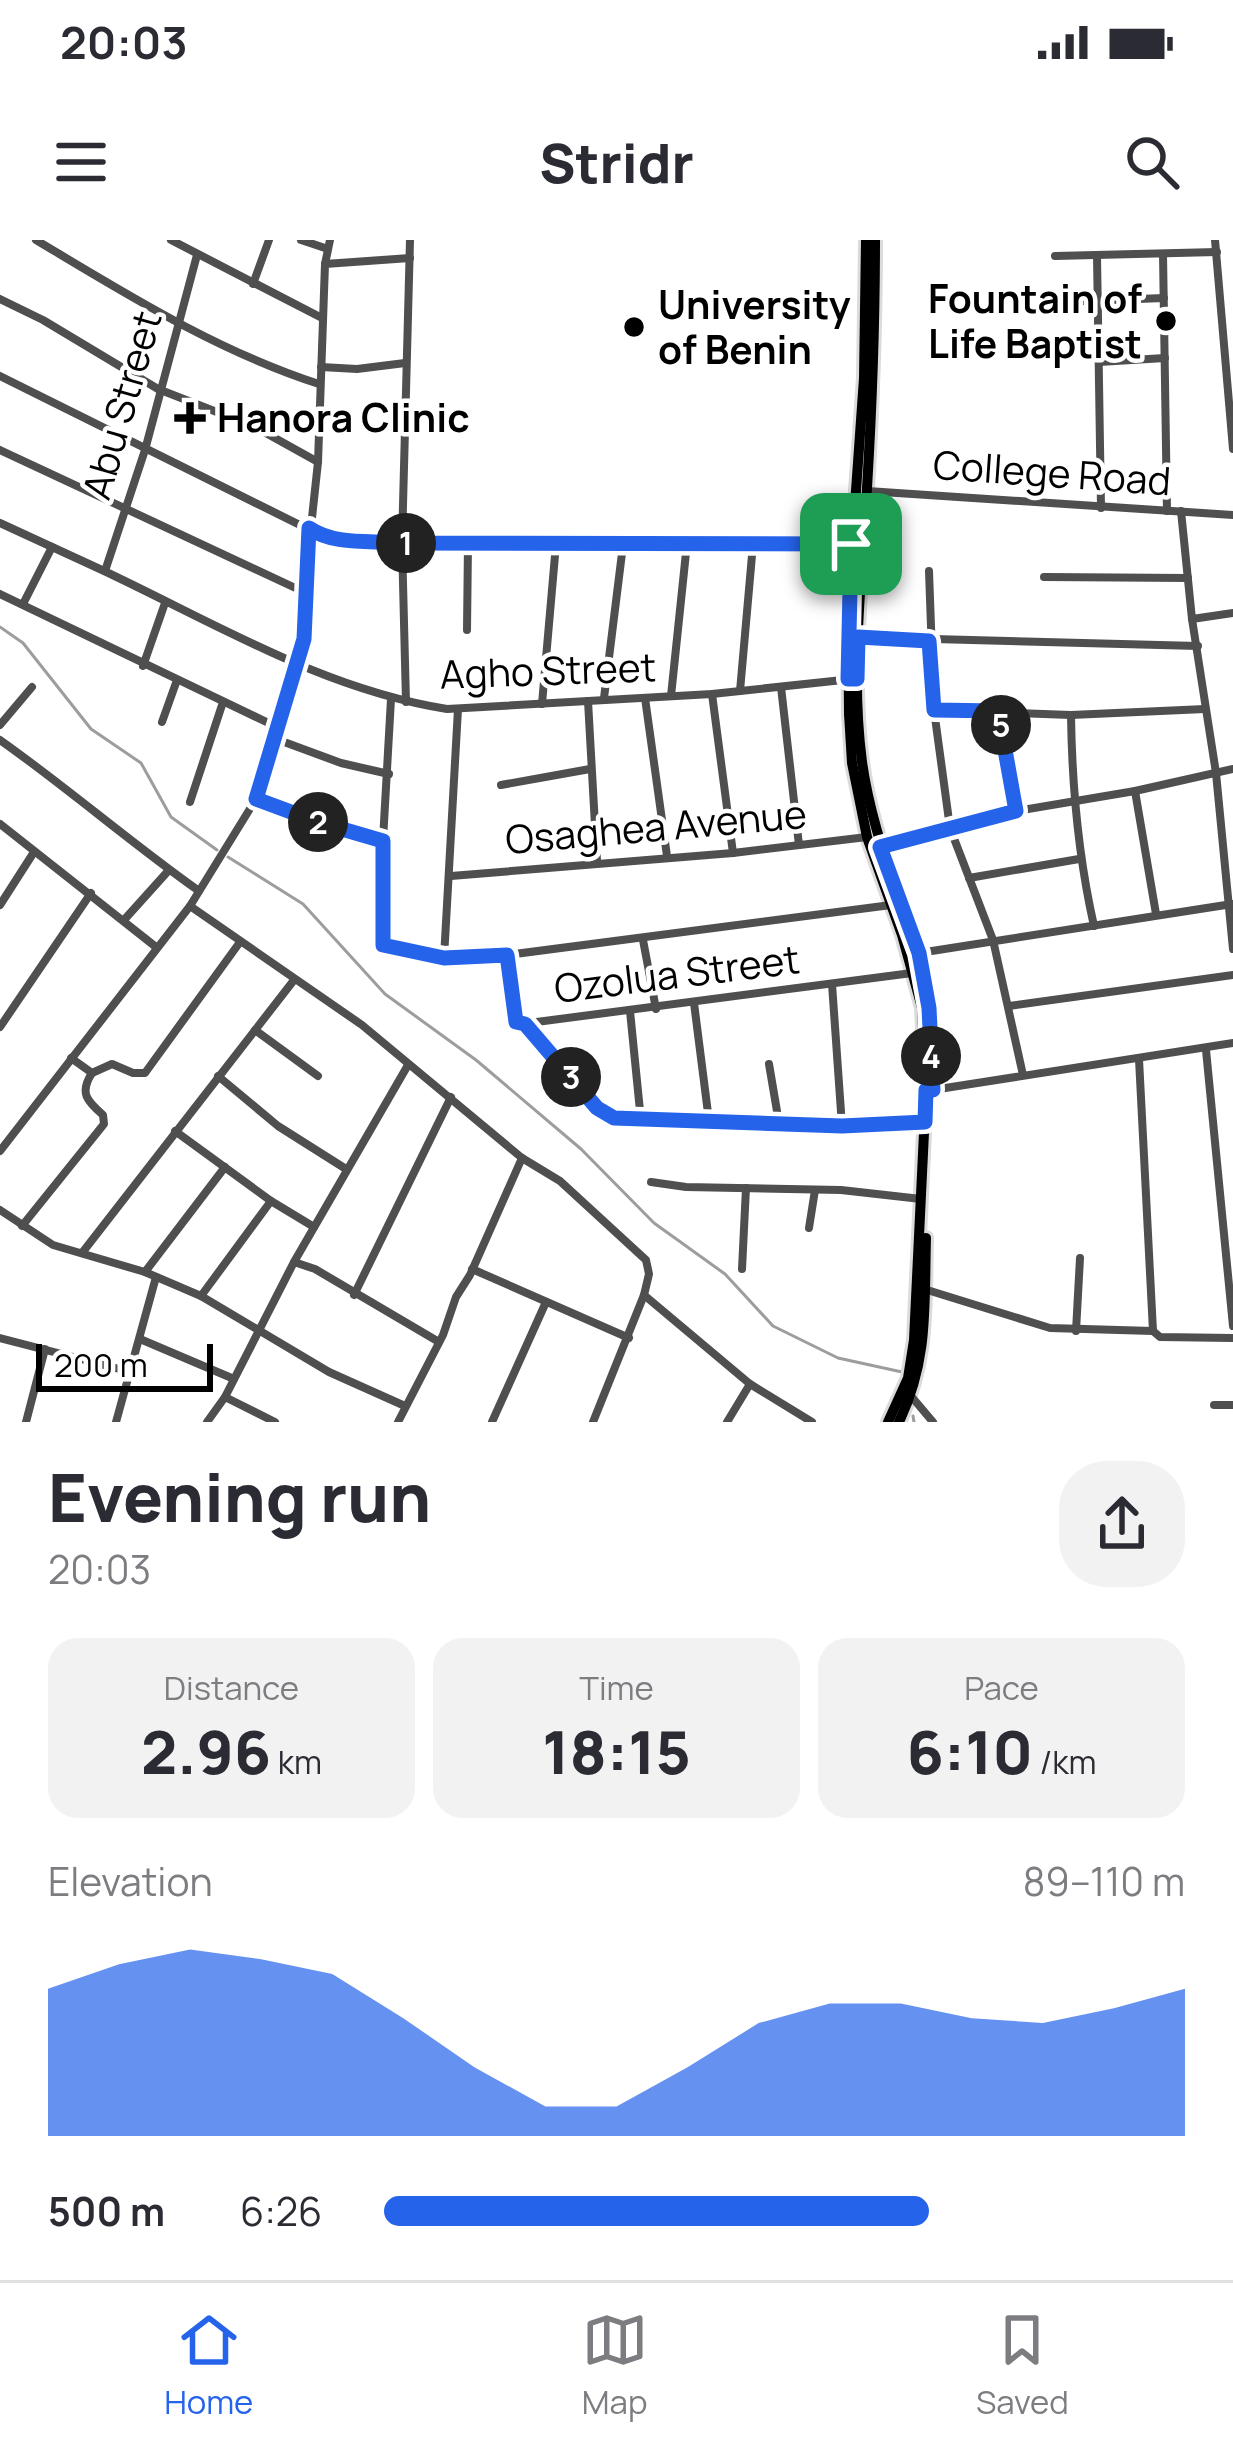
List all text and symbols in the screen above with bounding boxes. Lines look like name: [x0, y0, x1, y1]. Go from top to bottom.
text: 20:03: [60, 11, 188, 73]
text: Stridr: [539, 125, 694, 199]
icon: menu: [48, 129, 114, 195]
icon: search: [1119, 129, 1185, 195]
place label: Fountain of Life Baptist: [928, 271, 1142, 370]
place label: University of Benin: [658, 277, 851, 376]
street label: Abu Street: [68, 304, 174, 505]
marker: Fountain of Life Baptist: [1153, 308, 1179, 334]
marker: University of Benin: [621, 314, 647, 340]
place label: Hanora Clinic: [217, 390, 470, 444]
marker: Hanora Clinic: [174, 402, 206, 434]
street label: College Road: [931, 437, 1173, 507]
pin: [800, 493, 902, 595]
icon: arrive: [818, 511, 884, 577]
pin: 1: [376, 513, 436, 573]
text: 1: [399, 520, 413, 565]
street label: Agho Street: [439, 639, 657, 701]
pin: 5: [971, 695, 1031, 755]
text: 5: [991, 702, 1011, 747]
street label: Osaghea Avenue: [503, 786, 809, 866]
pin: 2: [288, 792, 348, 852]
text: 2: [308, 799, 328, 844]
street label: Ozolua Street: [551, 931, 803, 1015]
pin: 4: [901, 1026, 961, 1086]
text: 4: [921, 1033, 941, 1078]
pin: 3: [541, 1047, 601, 1107]
text: 3: [561, 1054, 581, 1099]
scale bar: [36, 1338, 213, 1391]
text: 200 m: [54, 1342, 148, 1387]
text: Evening run: [48, 1452, 431, 1542]
button: share: [1059, 1461, 1185, 1587]
text: 20:03: [48, 1542, 151, 1596]
text: Distance: [164, 1665, 299, 1710]
text: Time: [579, 1665, 654, 1710]
text: Pace: [964, 1665, 1039, 1710]
text: 2.96: [141, 1710, 271, 1792]
text: 18:15: [542, 1710, 691, 1792]
text: 6:10: [906, 1710, 1033, 1792]
text: km: [271, 1739, 322, 1784]
text: /km: [1033, 1739, 1097, 1784]
text: Elevation: [48, 1854, 213, 1908]
text: 89–110 m: [1023, 1854, 1185, 1908]
text: 500 m: [48, 2184, 165, 2238]
text: 6:26: [240, 2184, 322, 2238]
tab: Home: [164, 2307, 253, 2424]
tab: Map: [582, 2307, 648, 2424]
tab: Saved: [976, 2307, 1069, 2424]

